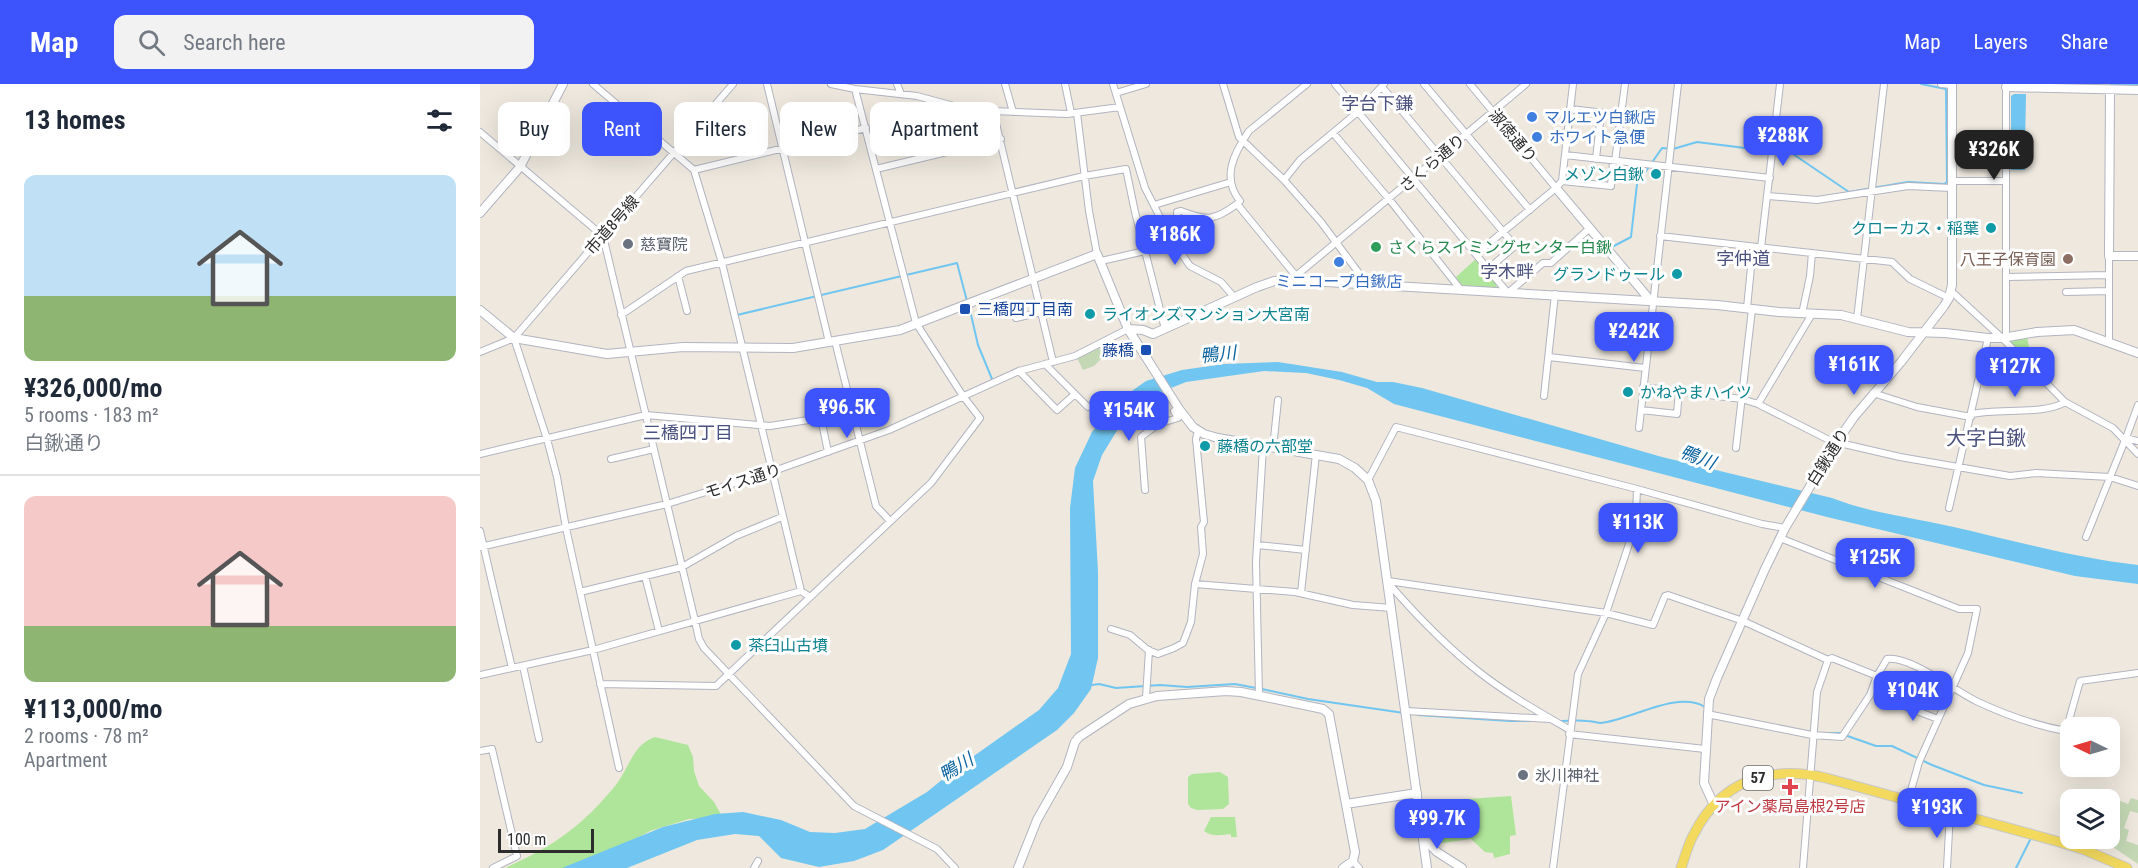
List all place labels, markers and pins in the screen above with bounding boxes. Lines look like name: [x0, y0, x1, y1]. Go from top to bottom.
place label: マルエツ白鍬店: [1544, 108, 1656, 127]
marker: マルエツ白鍬店: [1525, 110, 1539, 124]
pin: ¥288K: [1741, 116, 1825, 167]
place label: ホワイト急便: [1549, 128, 1645, 147]
marker: ホワイト急便: [1530, 130, 1544, 144]
pin: ¥326K: [1952, 130, 2036, 181]
place label: メゾン白鍬: [1564, 165, 1644, 184]
marker: メゾン白鍬: [1649, 167, 1663, 181]
pin: ¥186K: [1133, 215, 1217, 266]
place label: クローカス・稲葉: [1851, 219, 1979, 238]
marker: クローカス・稲葉: [1984, 221, 1998, 235]
place label: 慈寶院: [640, 235, 688, 254]
marker: 慈寶院: [621, 237, 635, 251]
place label: さくらスイミングセンター白鍬: [1388, 238, 1612, 257]
marker: さくらスイミングセンター白鍬: [1369, 240, 1383, 254]
place label: 八王子保育園: [1960, 250, 2056, 269]
marker: 八王子保育園: [2061, 252, 2075, 266]
marker: ミニコープ白鍬店: [1332, 255, 1346, 269]
place label: グランドゥール: [1553, 265, 1665, 284]
marker: グランドゥール: [1670, 267, 1684, 281]
place label: ミニコープ白鍬店: [1275, 272, 1403, 291]
place label: 三橋四丁目南: [977, 300, 1073, 319]
marker: 三橋四丁目南: [958, 302, 972, 316]
place label: ライオンズマンション大宮南: [1102, 305, 1310, 324]
marker: ライオンズマンション大宮南: [1083, 307, 1097, 321]
pin: ¥242K: [1592, 312, 1676, 363]
place label: 藤橋: [1102, 341, 1134, 360]
marker: 藤橋: [1139, 343, 1153, 357]
pin: ¥161K: [1812, 345, 1896, 396]
pin: ¥127K: [1973, 347, 2057, 398]
place label: かねやまハイツ: [1640, 383, 1752, 402]
marker: かねやまハイツ: [1621, 385, 1635, 399]
pin: ¥96.5K: [798, 388, 896, 439]
pin: ¥154K: [1087, 391, 1171, 442]
place label: 藤橋の六部堂: [1217, 437, 1313, 456]
marker: 藤橋の六部堂: [1198, 439, 1212, 453]
pin: ¥113K: [1596, 503, 1680, 554]
pin: ¥125K: [1833, 538, 1917, 589]
place label: 茶臼山古墳: [748, 636, 828, 655]
marker: 茶臼山古墳: [729, 638, 743, 652]
pin: ¥104K: [1871, 671, 1955, 722]
place label: 氷川神社: [1535, 766, 1599, 785]
marker: 氷川神社: [1516, 768, 1530, 782]
marker: アイン薬局島根2号店: [1783, 780, 1797, 794]
pin: ¥193K: [1895, 788, 1979, 839]
place label: アイン薬局島根2号店: [1714, 797, 1866, 816]
pin: ¥99.7K: [1388, 799, 1486, 850]

